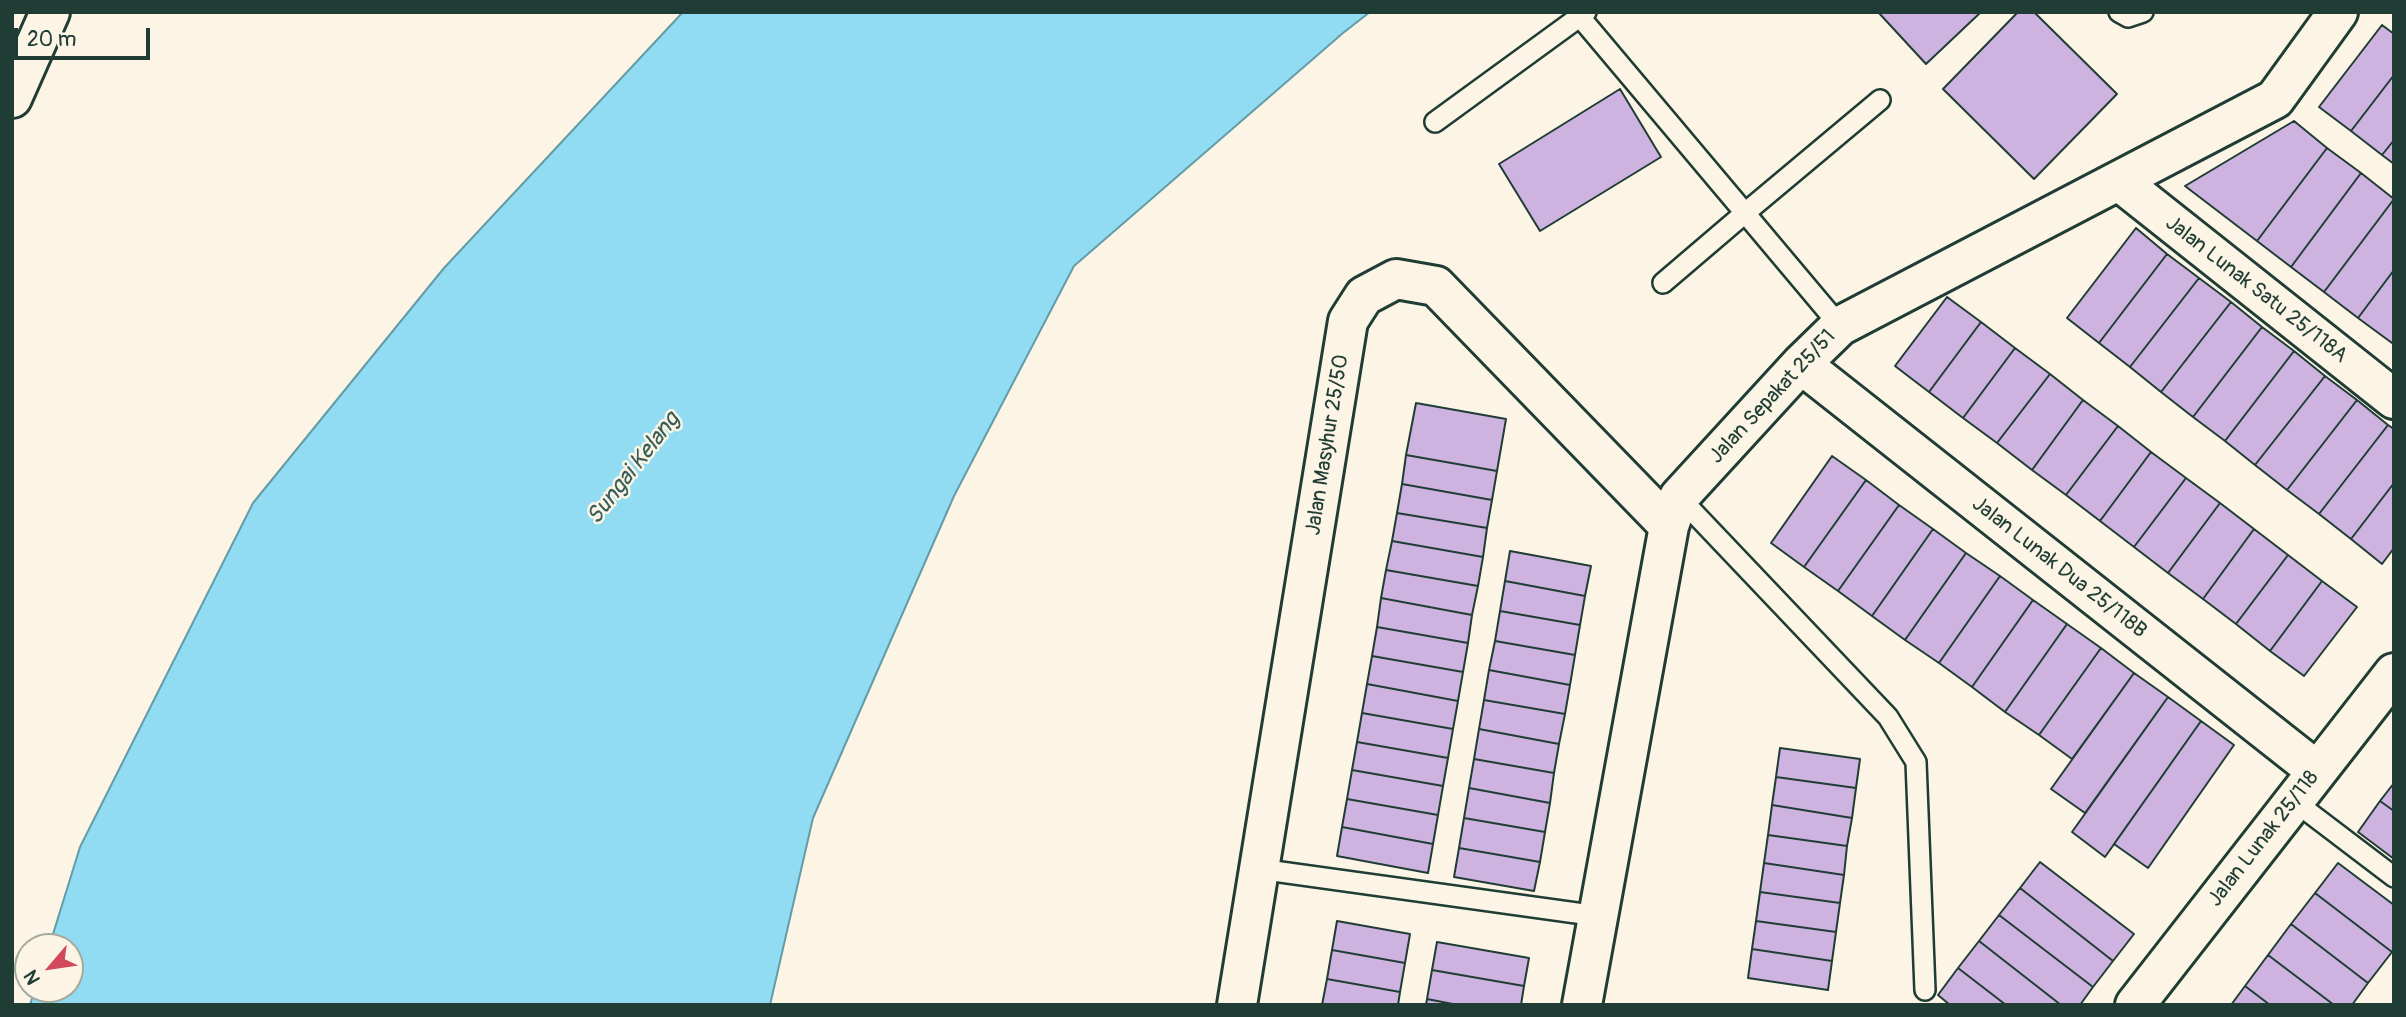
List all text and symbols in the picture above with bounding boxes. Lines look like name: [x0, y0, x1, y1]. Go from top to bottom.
scale bar: [18, 14, 154, 58]
text: 20 m: [27, 26, 76, 53]
street label: Jalan Lunak Satu 25/118A: [2160, 211, 2352, 369]
street label: Jalan Sepakat 25/51: [1705, 325, 1841, 469]
street label: Jalan Masyhur 25/50: [1301, 353, 1355, 537]
water label: Sungai Kelang: [582, 407, 686, 531]
street label: Jalan Lunak Dua 25/118B: [1967, 492, 2151, 644]
street label: Jalan Lunak 25/118: [2203, 766, 2325, 912]
north arrow: [14, 933, 84, 1003]
text: N: [19, 966, 46, 989]

